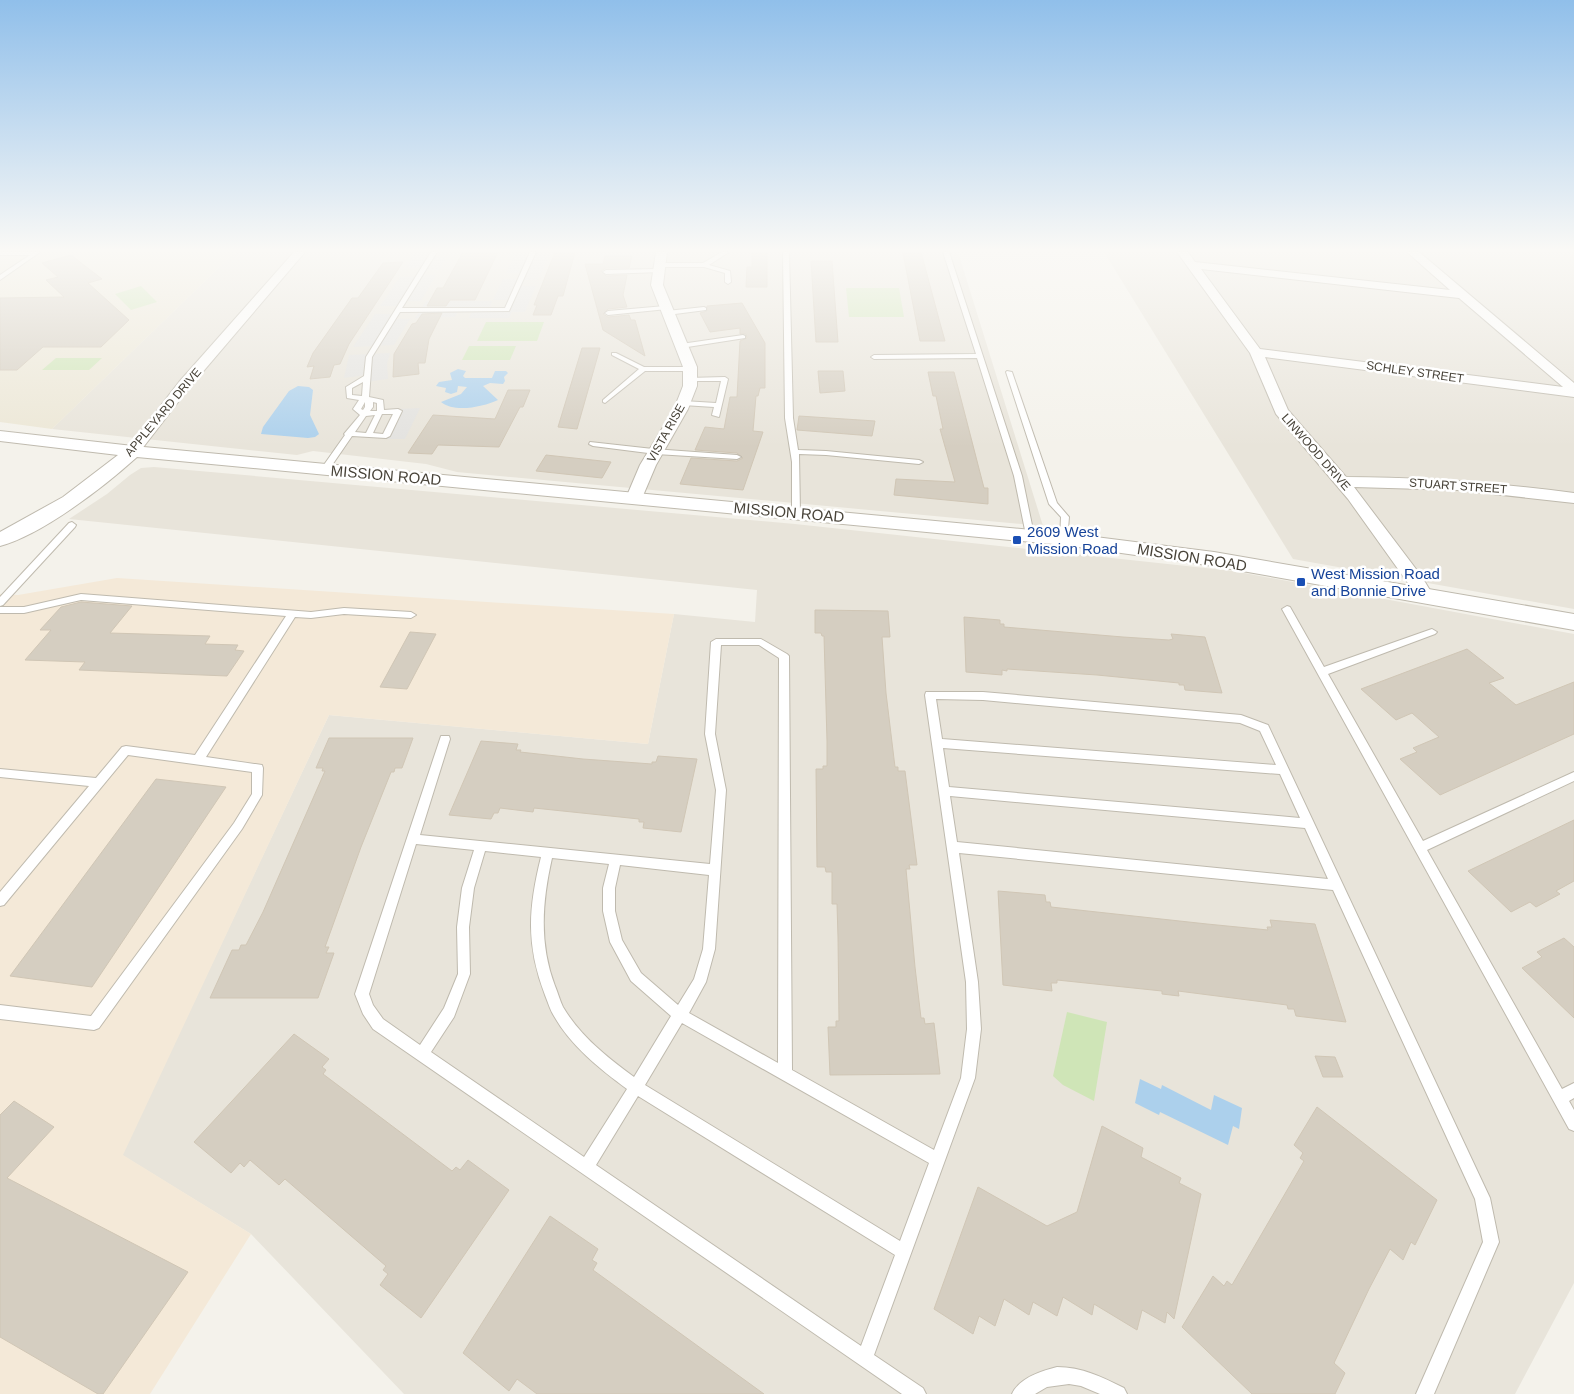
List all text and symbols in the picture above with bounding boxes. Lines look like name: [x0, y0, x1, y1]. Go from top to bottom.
street label: SCHLEY STREET: [1365, 358, 1465, 386]
street label: APPLEYARD DRIVE: [122, 365, 204, 459]
street label: VISTA RISE: [644, 401, 688, 465]
street label: LINWOOD DRIVE: [1279, 411, 1353, 493]
street label: MISSION ROAD: [330, 462, 442, 488]
street label: STUART STREET: [1409, 476, 1508, 496]
street label: MISSION ROAD: [733, 499, 845, 525]
place label: 2609 West Mission Road: [1027, 523, 1118, 557]
marker: 2609 West Mission Road: [1011, 534, 1023, 546]
street label: MISSION ROAD: [1136, 540, 1248, 574]
place label: West Mission Road and Bonnie Drive: [1311, 565, 1440, 599]
marker: West Mission Road and Bonnie Drive: [1295, 576, 1307, 588]

